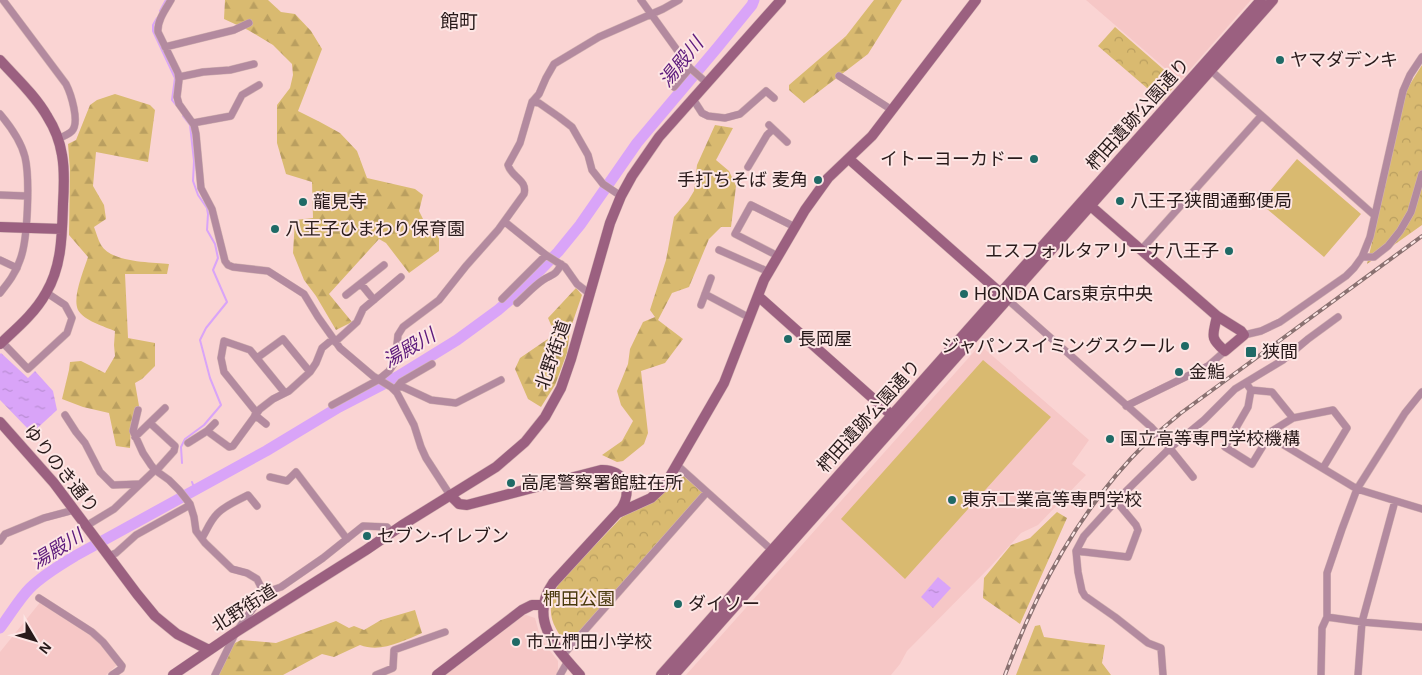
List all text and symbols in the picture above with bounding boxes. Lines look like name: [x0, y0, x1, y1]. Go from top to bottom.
district label: 館町: [440, 11, 478, 32]
water label: 湯殿川: [655, 32, 708, 91]
place label: ヤマダデンキ: [1290, 50, 1398, 70]
street label: 椚田遺跡公園通り: [1082, 54, 1194, 174]
marker: ヤマダデンキ: [1274, 54, 1286, 66]
place label: イトーヨーカドー: [880, 149, 1024, 169]
marker: イトーヨーカドー: [1028, 153, 1040, 165]
place label: 手打ちそば 麦角: [677, 170, 808, 190]
marker: 手打ちそば 麦角: [812, 174, 824, 186]
place label: 八王子狭間通郵便局: [1130, 191, 1292, 211]
place label: 龍見寺: [313, 192, 367, 212]
marker: 八王子狭間通郵便局: [1114, 195, 1126, 207]
marker: 龍見寺: [297, 196, 309, 208]
place label: 八王子ひまわり保育園: [285, 219, 465, 239]
marker: 八王子ひまわり保育園: [269, 223, 281, 235]
place label: エスフォルタアリーナ八王子: [985, 241, 1219, 261]
marker: エスフォルタアリーナ八王子: [1223, 245, 1235, 257]
place label: HONDA Cars東京中央: [974, 284, 1153, 304]
marker: HONDA Cars東京中央: [958, 288, 970, 300]
street label: 北野街道: [532, 318, 574, 392]
water label: 湯殿川: [379, 323, 441, 372]
place label: 長岡屋: [798, 329, 852, 349]
marker: 長岡屋: [782, 333, 794, 345]
place label: ジャパンスイミングスクール: [941, 336, 1175, 356]
marker: ジャパンスイミングスクール: [1179, 340, 1191, 352]
place label: 狭間: [1262, 342, 1298, 362]
marker: 狭間: [1244, 345, 1258, 359]
street label: 椚田遺跡公園通り: [813, 356, 925, 476]
place label: 金鮨: [1189, 362, 1225, 382]
marker: 金鮨: [1173, 366, 1185, 378]
street label: ゆりのき通り: [19, 421, 103, 517]
place label: 国立高等専門学校機構: [1120, 429, 1300, 449]
marker: 国立高等専門学校機構: [1104, 433, 1116, 445]
place label: 高尾警察署館駐在所: [521, 473, 683, 493]
marker: 高尾警察署館駐在所: [505, 477, 517, 489]
place label: 東京工業高等専門学校: [962, 490, 1142, 510]
marker: 東京工業高等専門学校: [946, 494, 958, 506]
water label: 湯殿川: [27, 524, 88, 573]
place label: セブン-イレブン: [377, 526, 509, 546]
marker: セブン-イレブン: [361, 530, 373, 542]
street label: 北野街道: [208, 580, 280, 636]
park label: 椚田公園: [543, 589, 615, 609]
place label: ダイソー: [688, 594, 760, 614]
marker: ダイソー: [672, 598, 684, 610]
north arrow: [10, 615, 60, 665]
place label: 市立椚田小学校: [526, 632, 652, 652]
marker: 市立椚田小学校: [510, 636, 522, 648]
text: N: [36, 639, 55, 657]

